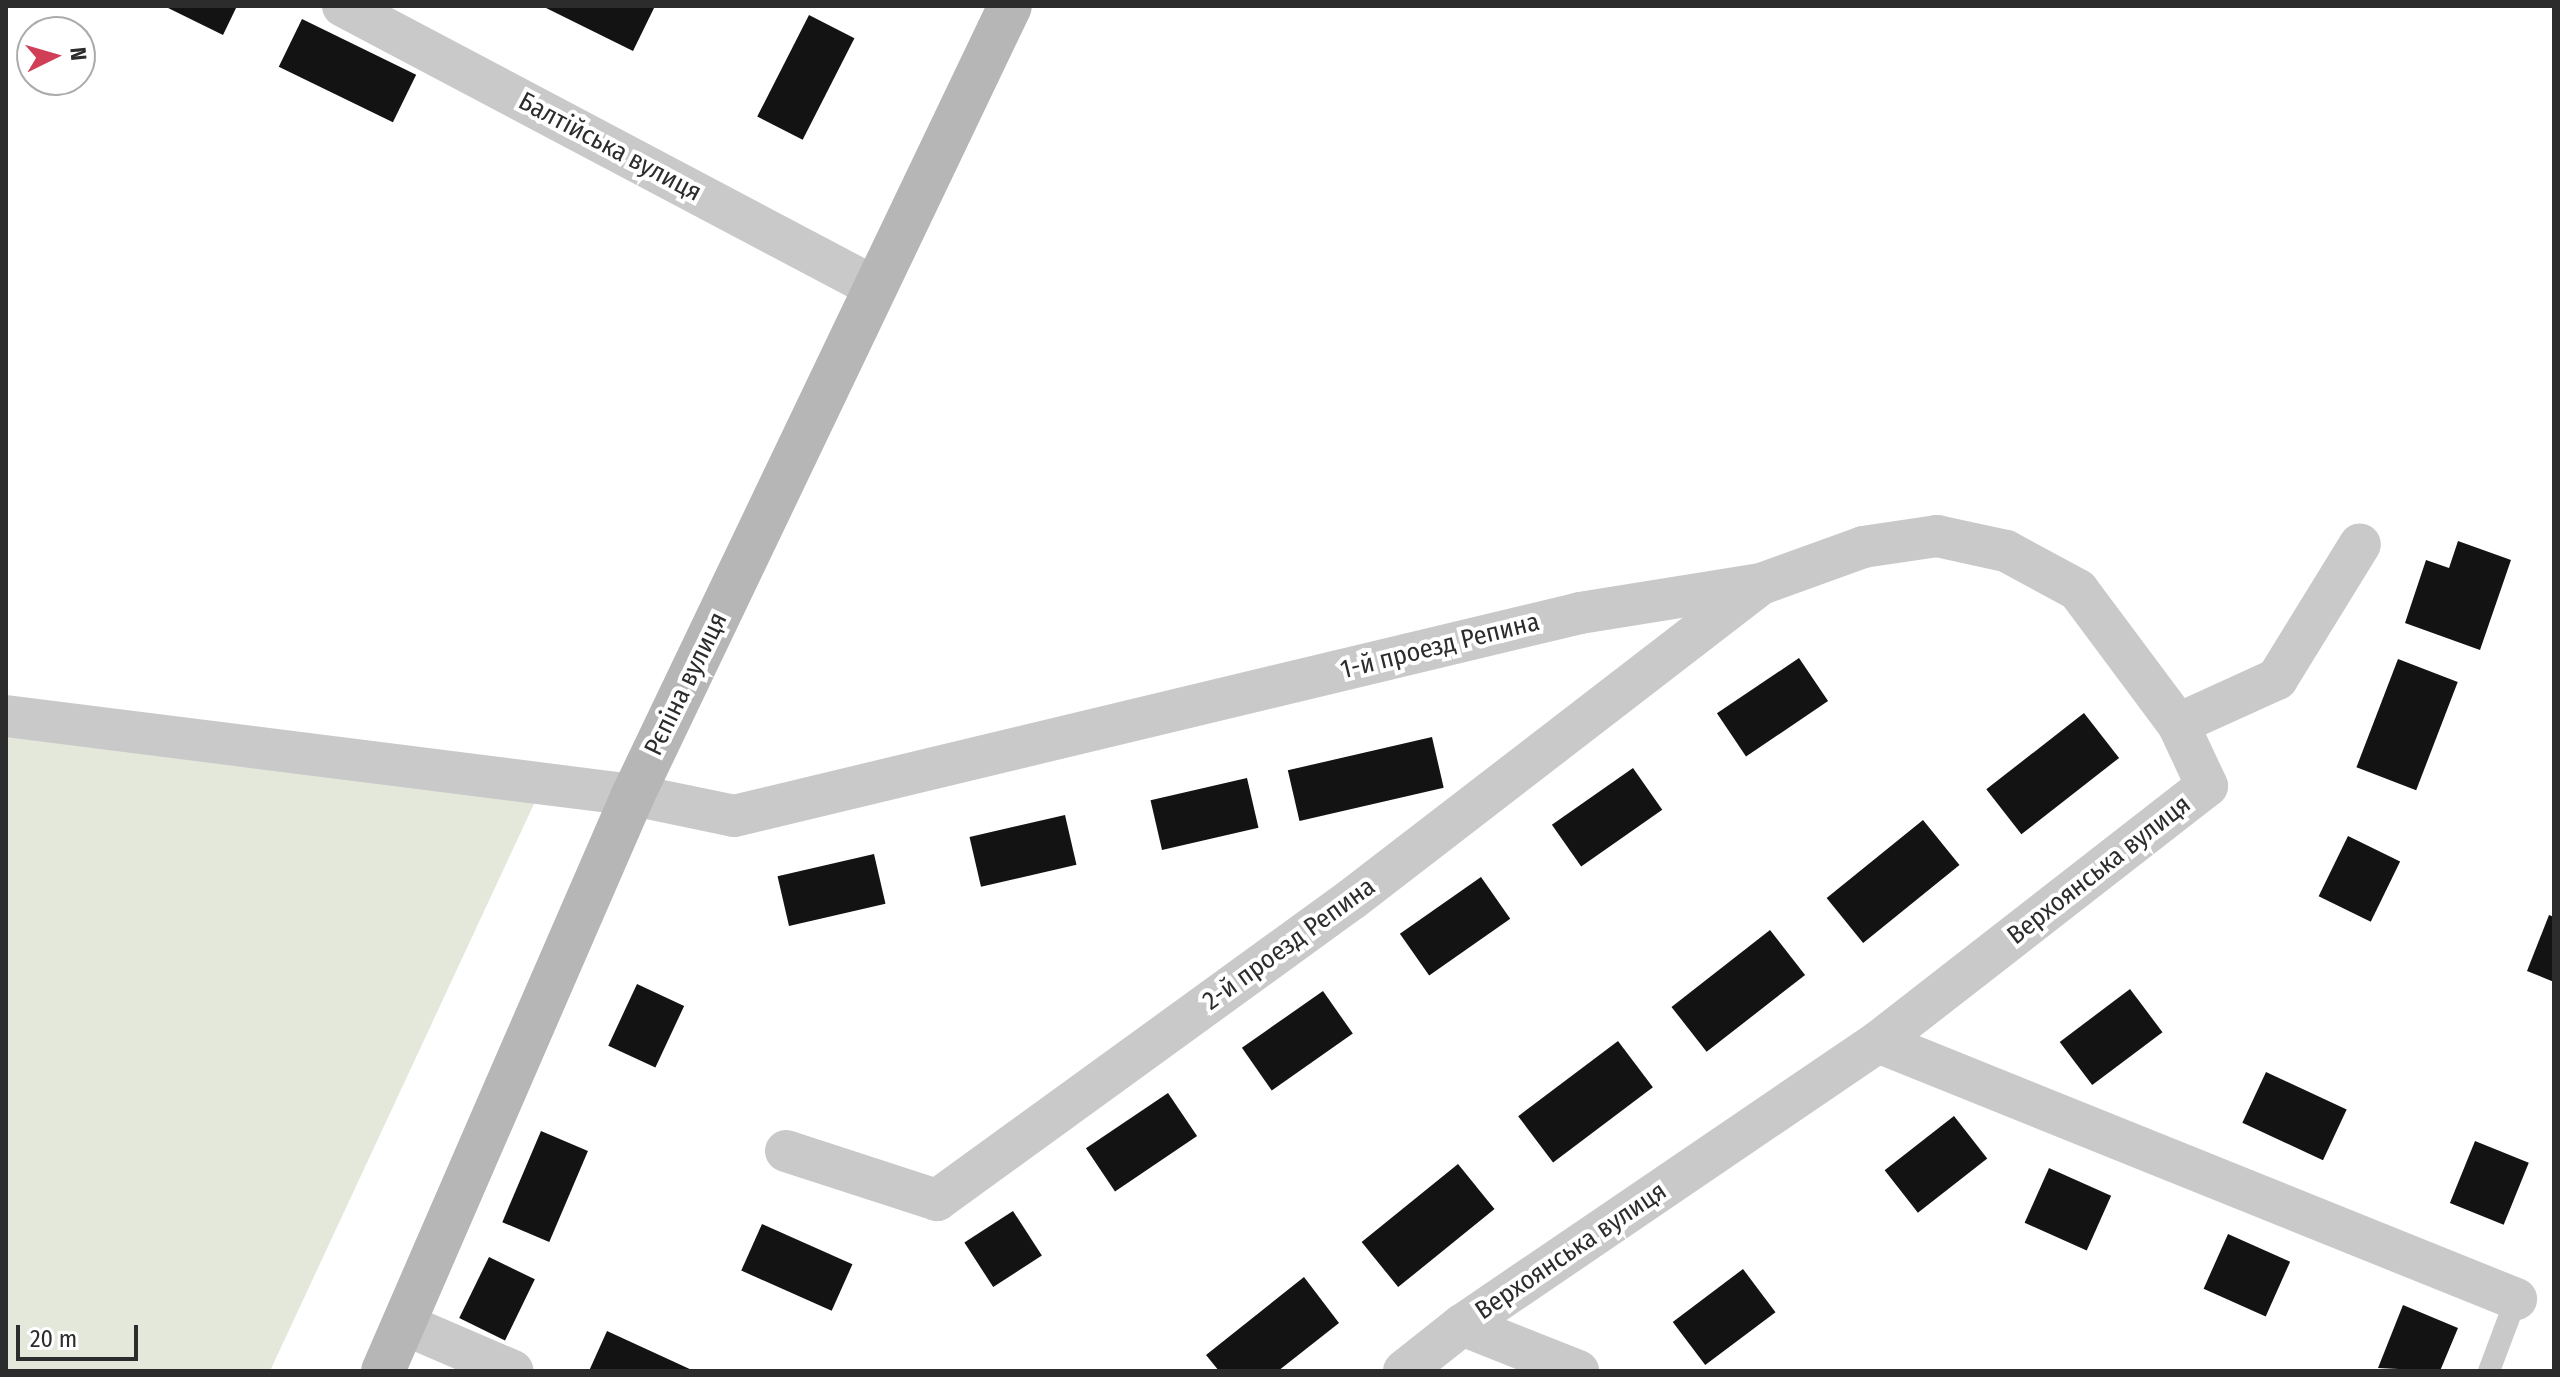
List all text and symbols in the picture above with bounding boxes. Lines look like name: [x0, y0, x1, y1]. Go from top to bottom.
north arrow: [16, 16, 96, 96]
text: N: [64, 46, 92, 62]
street label: Балтійська вулиця: [513, 86, 707, 208]
street label: 1-й проезд Репина: [1337, 606, 1543, 686]
street label: Рєпіна вулиця: [638, 607, 734, 761]
street label: Верхоянська вулиця: [2001, 789, 2197, 951]
street label: 2-й проезд Репина: [1197, 871, 1381, 1017]
street label: Верхоянська вулиця: [1470, 1175, 1672, 1327]
scale bar: [20, 1309, 142, 1359]
text: 20 m: [30, 1325, 77, 1353]

